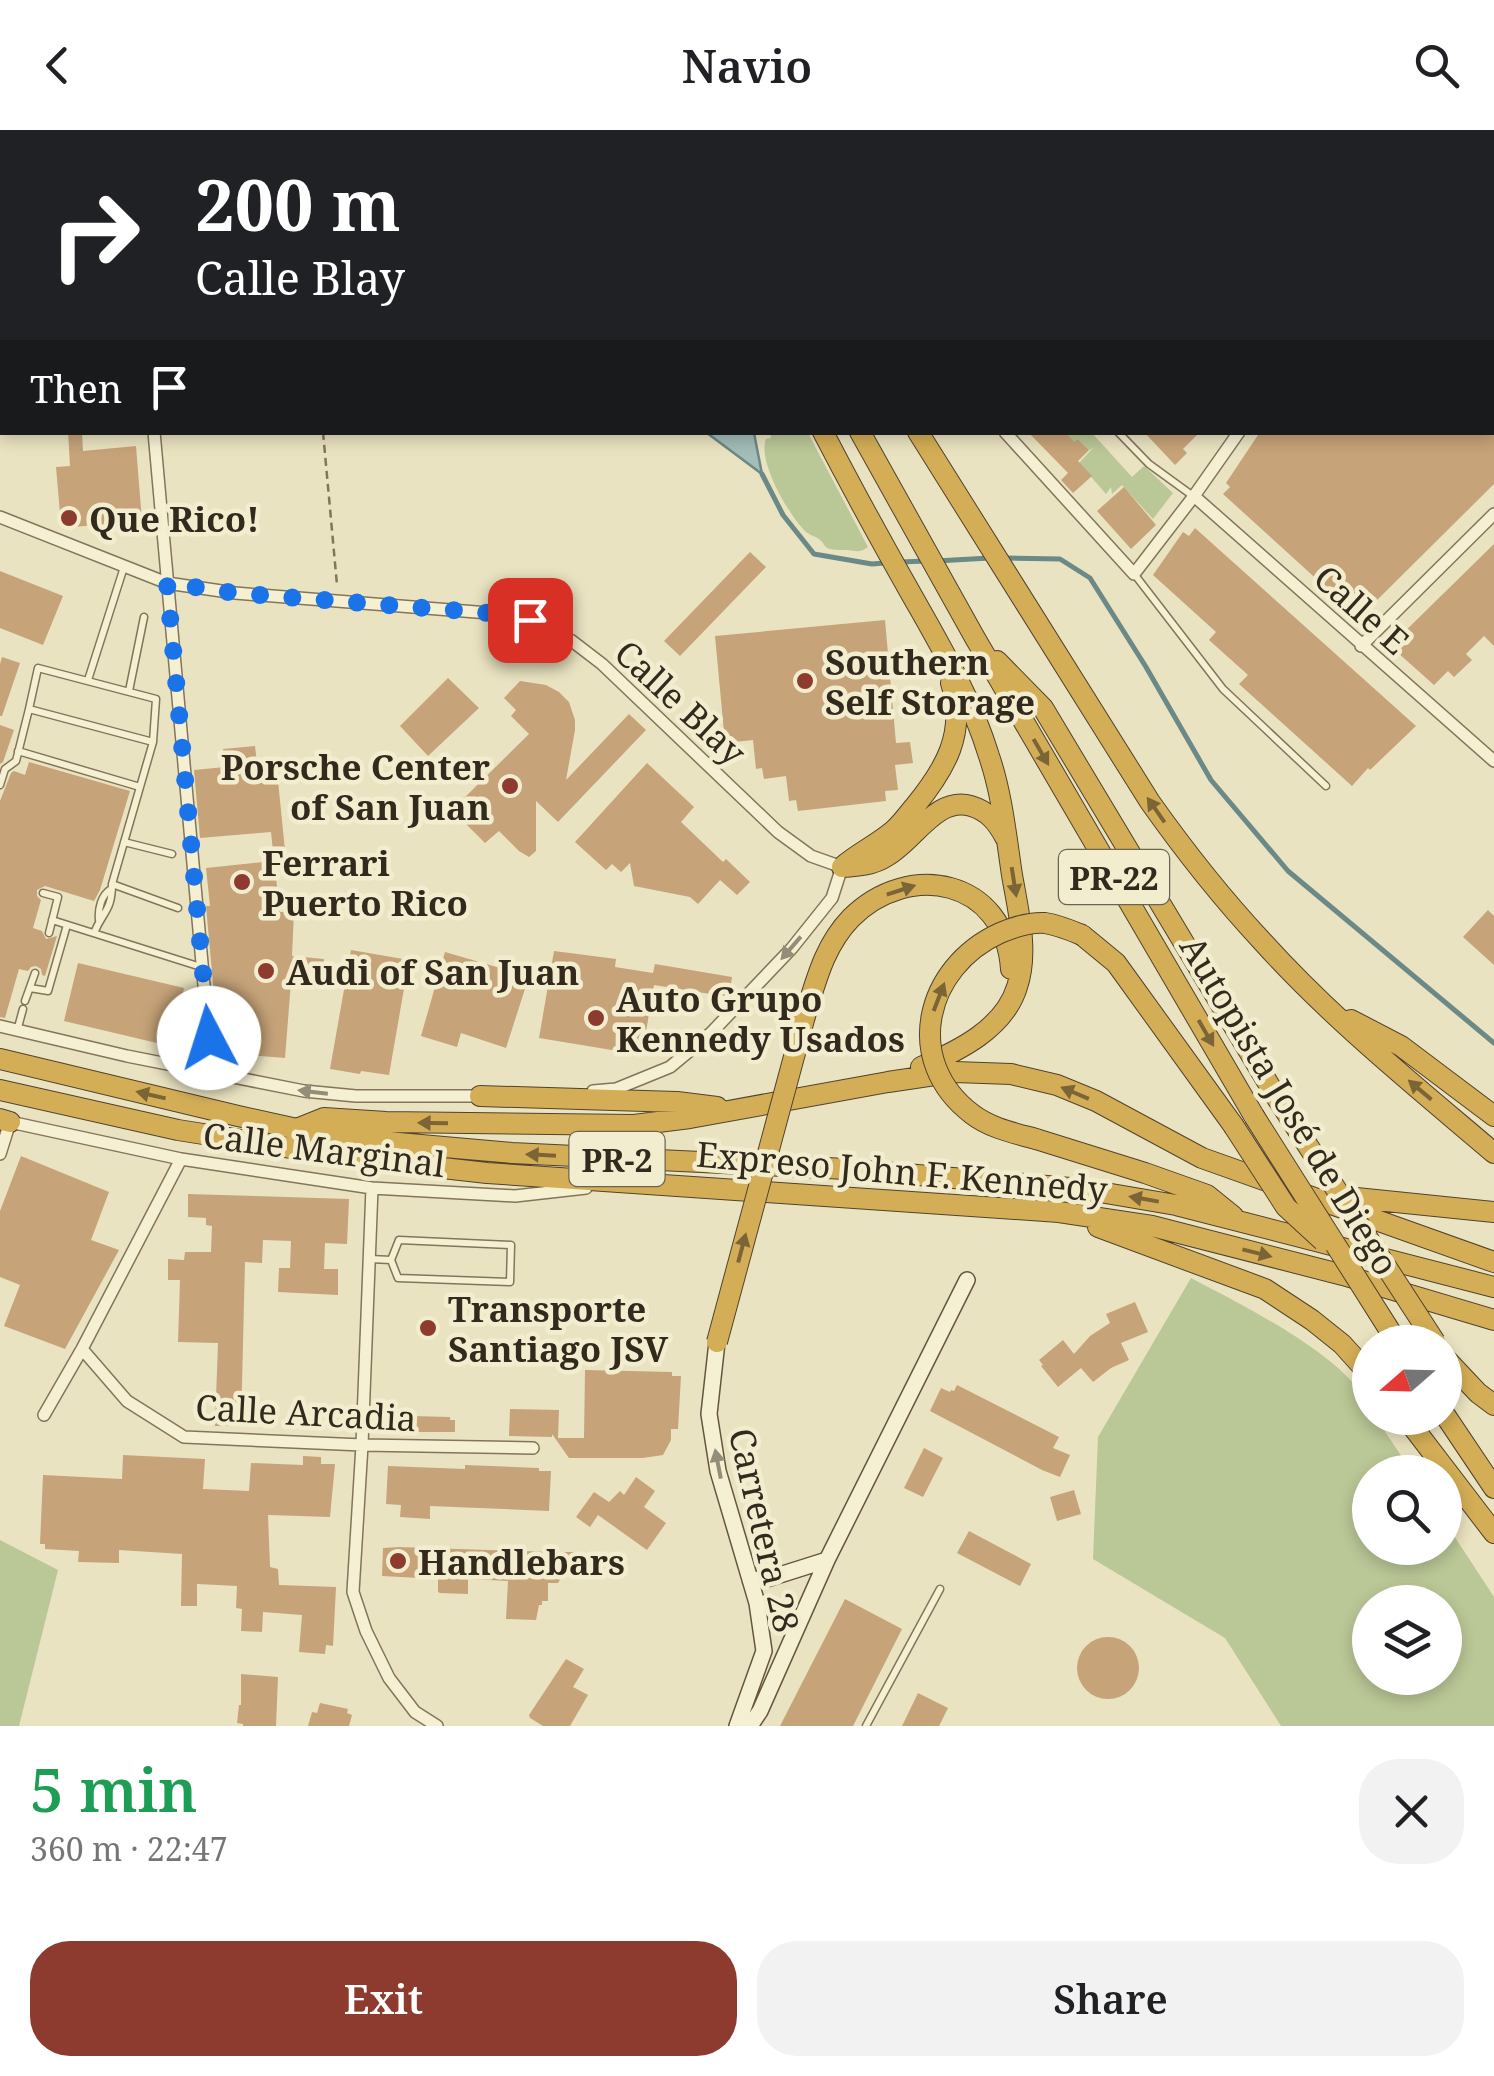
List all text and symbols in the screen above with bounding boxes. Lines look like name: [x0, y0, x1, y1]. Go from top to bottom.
text: Navio: [682, 35, 812, 96]
icon: back: [30, 38, 85, 93]
icon: search: [1409, 38, 1464, 93]
text: 200 m: [195, 156, 401, 252]
icon: right: [30, 170, 160, 300]
text: Calle Blay: [195, 247, 405, 308]
icon: arrive: [142, 360, 197, 415]
text: Then: [30, 362, 122, 414]
place label: Que Rico!: [89, 495, 260, 542]
marker: Que Rico!: [58, 507, 80, 529]
street label: Calle E: [1304, 554, 1420, 664]
pin: [488, 578, 573, 663]
icon: arrive: [503, 593, 558, 648]
street label: Calle Blay: [605, 629, 757, 775]
place label: Southern Self Storage: [825, 638, 1035, 725]
marker: Southern Self Storage: [794, 670, 816, 692]
one-way arrow: [1032, 738, 1049, 767]
place label: Porsche Center of San Juan: [221, 743, 490, 830]
marker: Porsche Center of San Juan: [499, 775, 521, 797]
one-way arrow: [1147, 797, 1166, 824]
place label: Ferrari Puerto Rico: [262, 839, 468, 926]
road number: PR-22: [1059, 850, 1169, 904]
one-way arrow: [1006, 866, 1022, 898]
marker: Ferrari Puerto Rico: [231, 871, 253, 893]
one-way arrow: [886, 882, 916, 897]
street label: Autopista José de Diego: [1170, 926, 1410, 1284]
one-way arrow: [781, 935, 803, 960]
place label: Audi of San Juan: [286, 948, 579, 995]
marker: Audi of San Juan: [255, 960, 277, 982]
place label: Auto Grupo Kennedy Usados: [616, 975, 905, 1062]
one-way arrow: [931, 981, 947, 1011]
position arrow: [157, 986, 261, 1090]
marker: Auto Grupo Kennedy Usados: [585, 1007, 607, 1029]
one-way arrow: [1197, 1018, 1214, 1047]
one-way arrow: [1407, 1080, 1432, 1101]
one-way arrow: [296, 1084, 328, 1100]
one-way arrow: [1061, 1085, 1090, 1101]
one-way arrow: [135, 1087, 166, 1102]
street label: Calle Marginal: [201, 1111, 448, 1187]
one-way arrow: [416, 1115, 448, 1131]
street label: Expreso John F. Kennedy: [695, 1130, 1110, 1212]
road number: PR-2: [570, 1132, 664, 1186]
one-way arrow: [524, 1147, 556, 1163]
one-way arrow: [1127, 1191, 1159, 1207]
one-way arrow: [735, 1232, 751, 1263]
one-way arrow: [1242, 1246, 1273, 1261]
place label: Transporte Santiago JSV: [448, 1285, 669, 1372]
marker: Transporte Santiago JSV: [417, 1317, 439, 1339]
north arrow: [1352, 1325, 1462, 1435]
map controls: [1352, 1325, 1462, 1695]
street label: Calle Arcadia: [194, 1383, 418, 1441]
street label: Carretera 28: [719, 1424, 811, 1636]
one-way arrow: [709, 1448, 725, 1479]
button: search: [1352, 1455, 1462, 1565]
place label: Handlebars: [418, 1538, 625, 1585]
marker: Handlebars: [387, 1550, 409, 1572]
button: layers: [1352, 1585, 1462, 1695]
text: 5 min: [30, 1748, 198, 1830]
button: close: [1359, 1759, 1464, 1864]
text: 360 m · 22:47: [30, 1827, 228, 1870]
button: Exit: [30, 1941, 737, 2056]
button: Share: [757, 1941, 1464, 2056]

